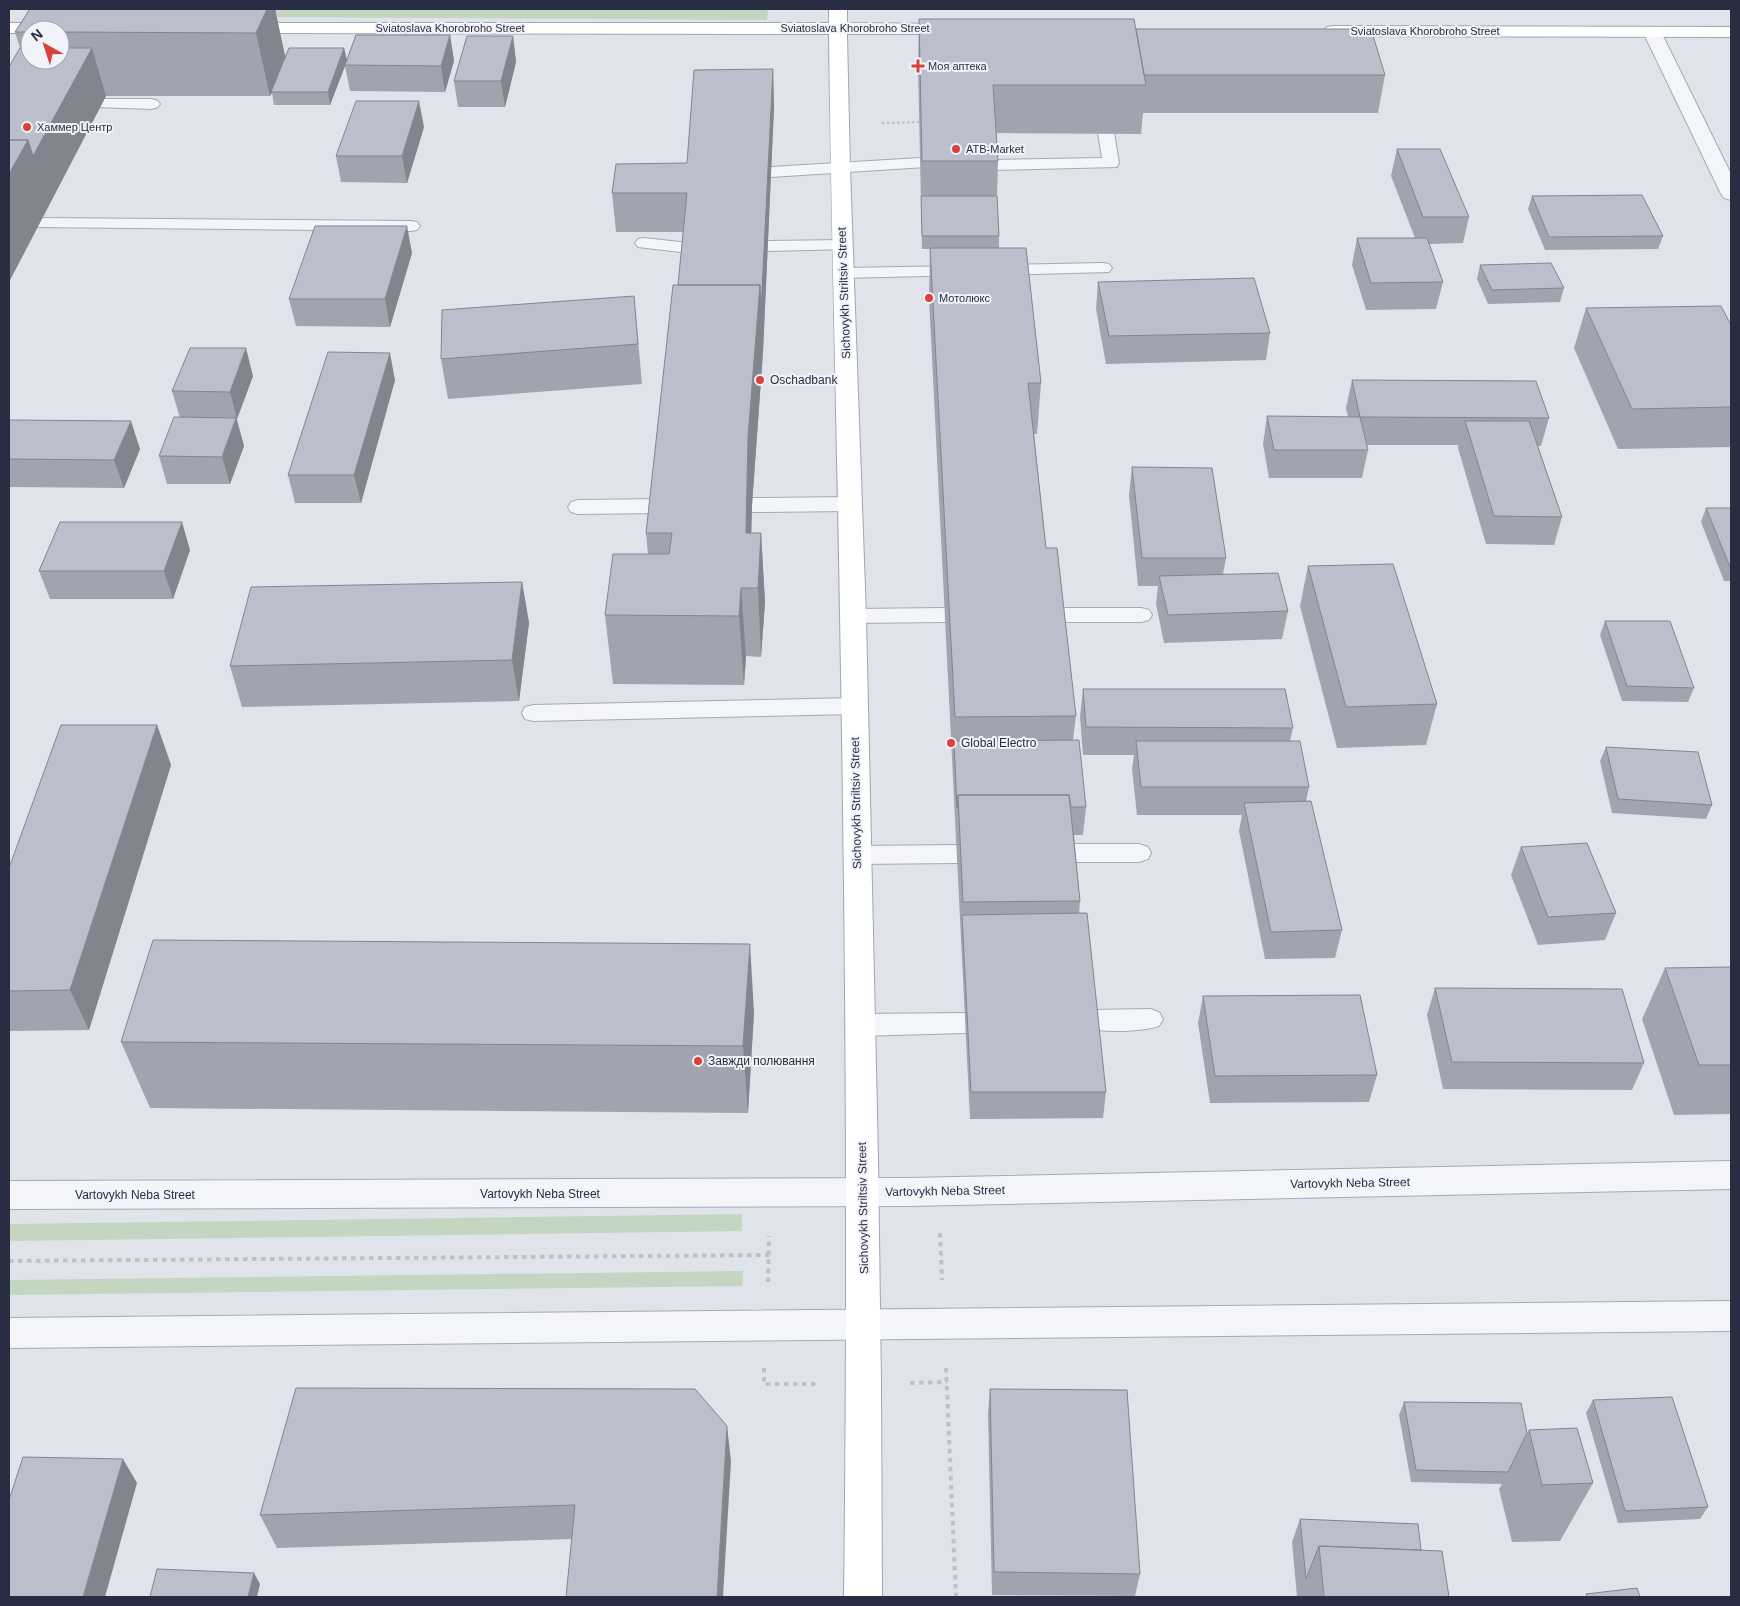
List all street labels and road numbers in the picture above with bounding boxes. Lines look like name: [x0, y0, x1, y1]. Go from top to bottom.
street label: Sviatoslava Khorobroho Street: [375, 22, 525, 34]
street label: Sviatoslava Khorobroho Street: [780, 22, 930, 34]
street label: Sviatoslava Khorobroho Street: [1350, 25, 1500, 37]
street label: Sichovykh Striltsiv Street: [835, 226, 853, 359]
street label: Sichovykh Striltsiv Street: [848, 736, 864, 869]
street label: Sichovykh Striltsiv Street: [855, 1141, 871, 1274]
street label: Vartovykh Neba Street: [1290, 1175, 1411, 1191]
street label: Vartovykh Neba Street: [885, 1183, 1006, 1199]
street label: Vartovykh Neba Street: [480, 1187, 601, 1201]
street label: Vartovykh Neba Street: [75, 1188, 196, 1202]

